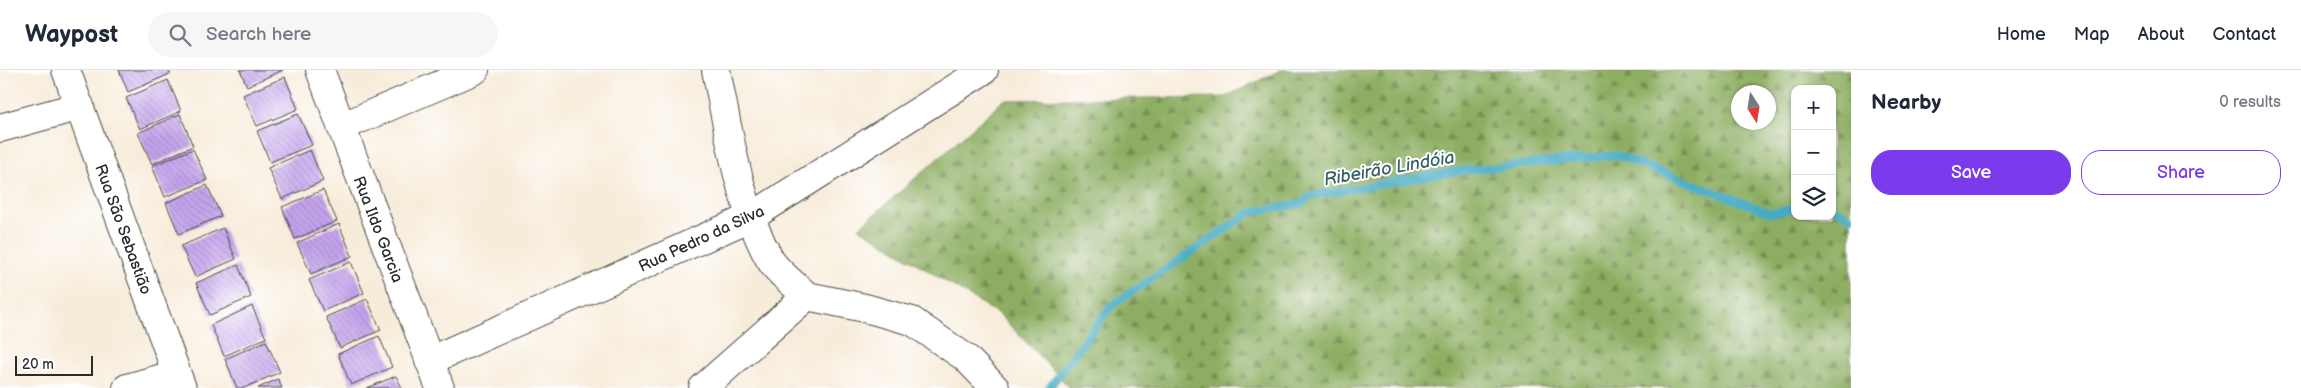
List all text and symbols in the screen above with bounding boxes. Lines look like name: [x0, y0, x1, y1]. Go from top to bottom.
search box: [148, 12, 498, 57]
text: Waypost: [25, 20, 118, 49]
icon: search: [166, 21, 194, 49]
text: Search here: [206, 23, 311, 46]
text: Home: [1997, 24, 2046, 45]
text: Map: [2074, 24, 2110, 45]
text: About: [2138, 24, 2185, 45]
text: Contact: [2213, 24, 2276, 45]
north arrow: [1731, 85, 1776, 130]
map controls: [1791, 85, 1836, 220]
button: +: [1791, 85, 1836, 130]
text: Nearby: [1871, 90, 1941, 115]
text: 0 results: [2219, 93, 2281, 112]
button: −: [1791, 130, 1836, 175]
water label: Ribeirão Lindóia: [1322, 147, 1456, 190]
button: Save: [1871, 150, 2071, 195]
button: Share: [2081, 150, 2281, 195]
street label: Rua São Sebastião: [90, 162, 155, 297]
street label: Rua Ildo Garcia: [349, 174, 407, 285]
button: layers: [1791, 175, 1836, 220]
street label: Rua Pedro da Silva: [636, 202, 767, 277]
scale bar: [15, 353, 92, 376]
text: 20 m: [22, 356, 54, 373]

